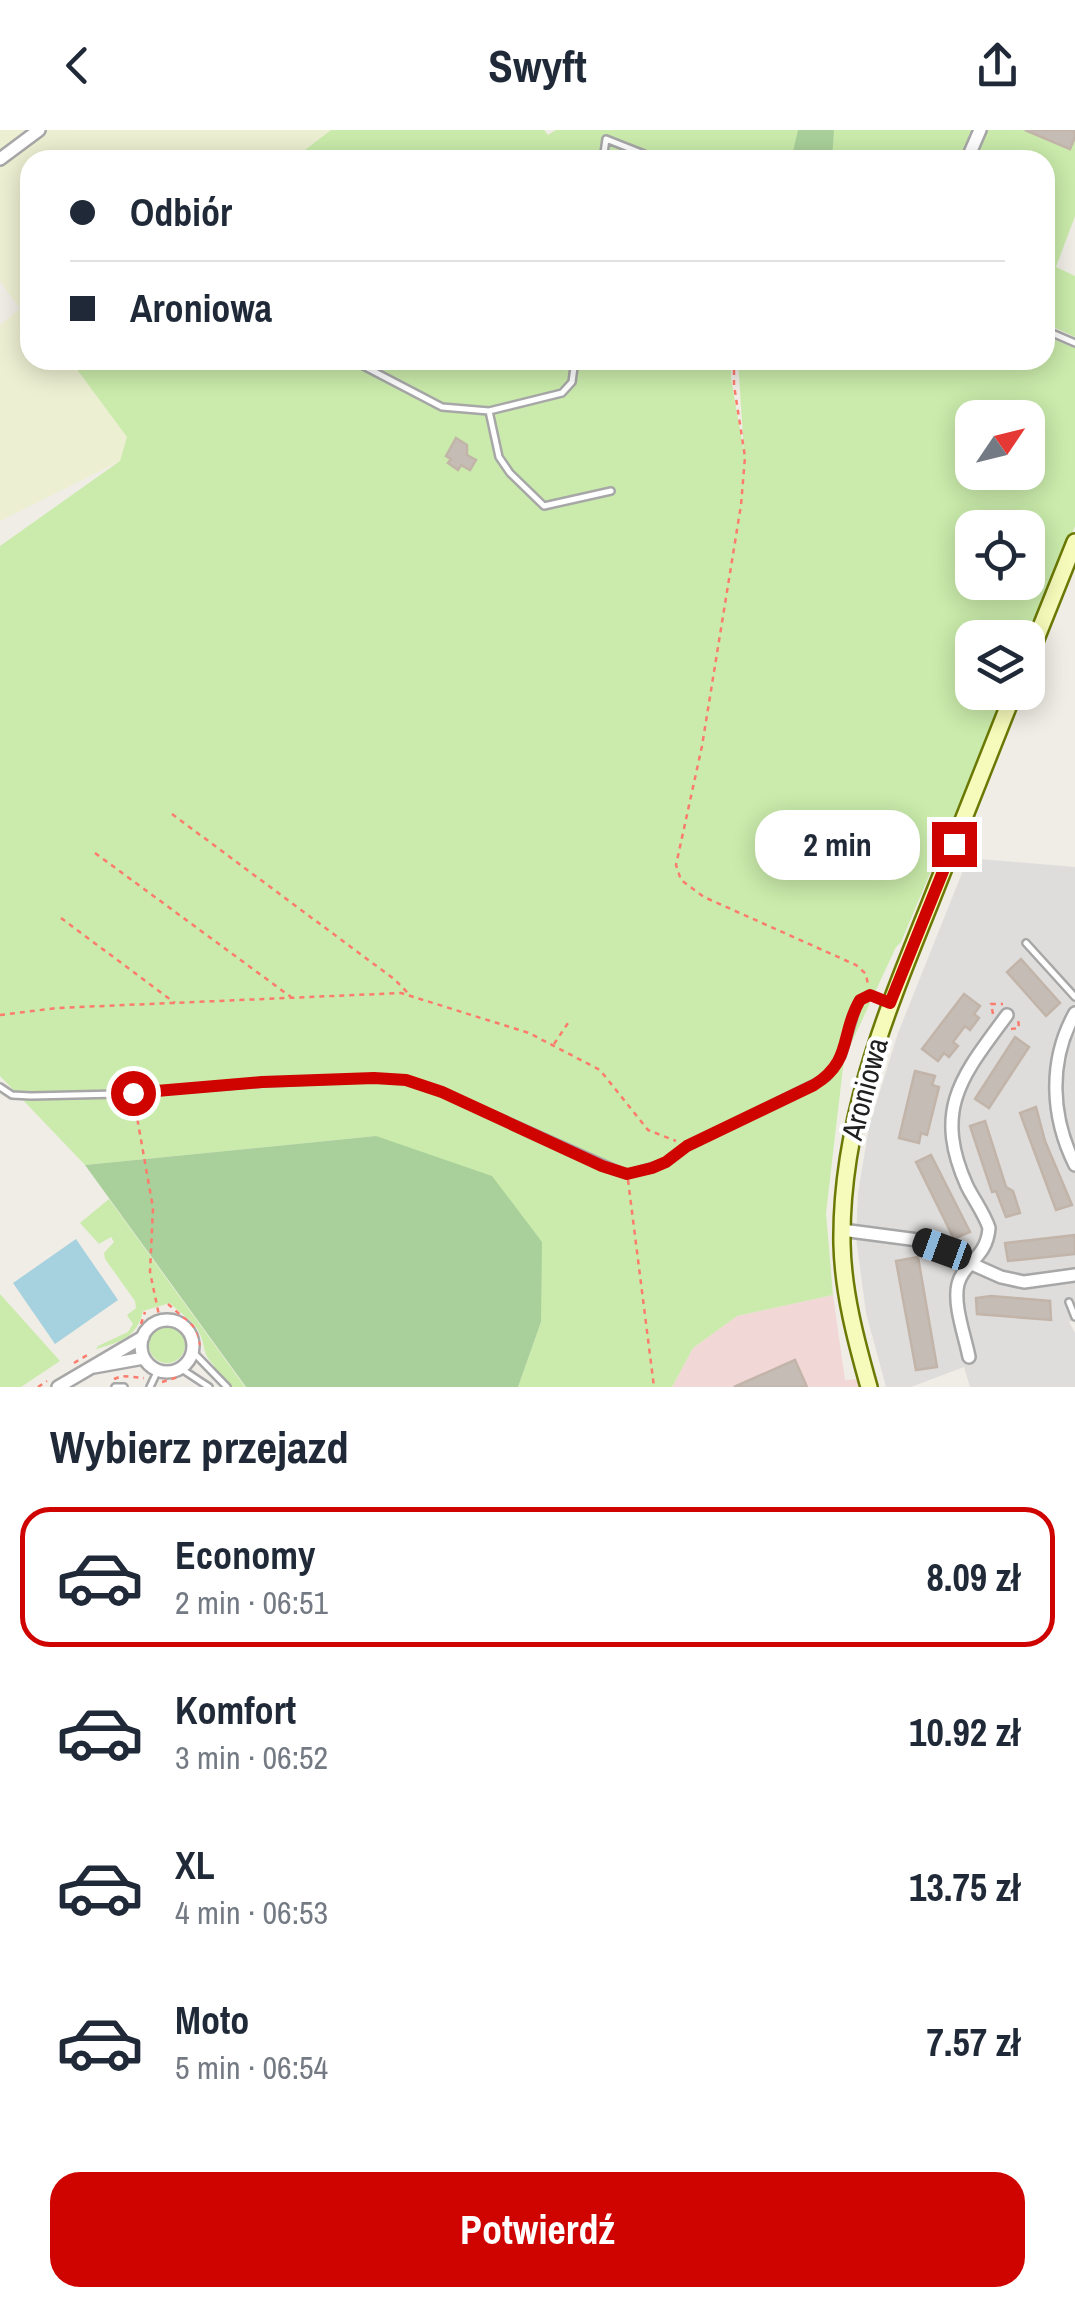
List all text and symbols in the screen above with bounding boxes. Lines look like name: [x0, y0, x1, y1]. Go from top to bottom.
text: Swyft: [488, 35, 587, 96]
icon: back: [50, 38, 105, 93]
icon: share: [970, 38, 1025, 93]
text: Odbiór: [130, 187, 232, 238]
text: Aroniowa: [130, 283, 272, 334]
north arrow: [955, 400, 1045, 490]
map controls: [955, 400, 1045, 710]
button: locate: [955, 510, 1045, 600]
button: layers: [955, 620, 1045, 710]
callout: 2 min: [754, 809, 919, 879]
route end: [932, 822, 977, 867]
text: 2 min: [803, 823, 872, 866]
street label: Aroniowa: [831, 1033, 897, 1145]
route start: [111, 1071, 156, 1116]
car: [909, 1225, 975, 1273]
text: Wybierz przejazd: [50, 1416, 349, 1477]
text: Economy: [175, 1530, 315, 1581]
icon: car: [55, 1532, 145, 1622]
text: 8.09 zł: [926, 1552, 1020, 1603]
text: 2 min · 06:51: [175, 1581, 328, 1624]
text: Komfort: [175, 1685, 296, 1736]
icon: car: [55, 1687, 145, 1777]
text: 10.92 zł: [909, 1707, 1020, 1758]
text: 3 min · 06:52: [175, 1736, 328, 1779]
text: XL: [175, 1840, 215, 1891]
icon: car: [55, 1842, 145, 1932]
text: 13.75 zł: [909, 1862, 1020, 1913]
text: 4 min · 06:53: [175, 1891, 328, 1934]
text: Moto: [175, 1995, 249, 2046]
icon: car: [55, 1997, 145, 2087]
text: 7.57 zł: [926, 2017, 1020, 2068]
text: 5 min · 06:54: [175, 2046, 328, 2089]
button: Potwierdź: [50, 2172, 1025, 2287]

